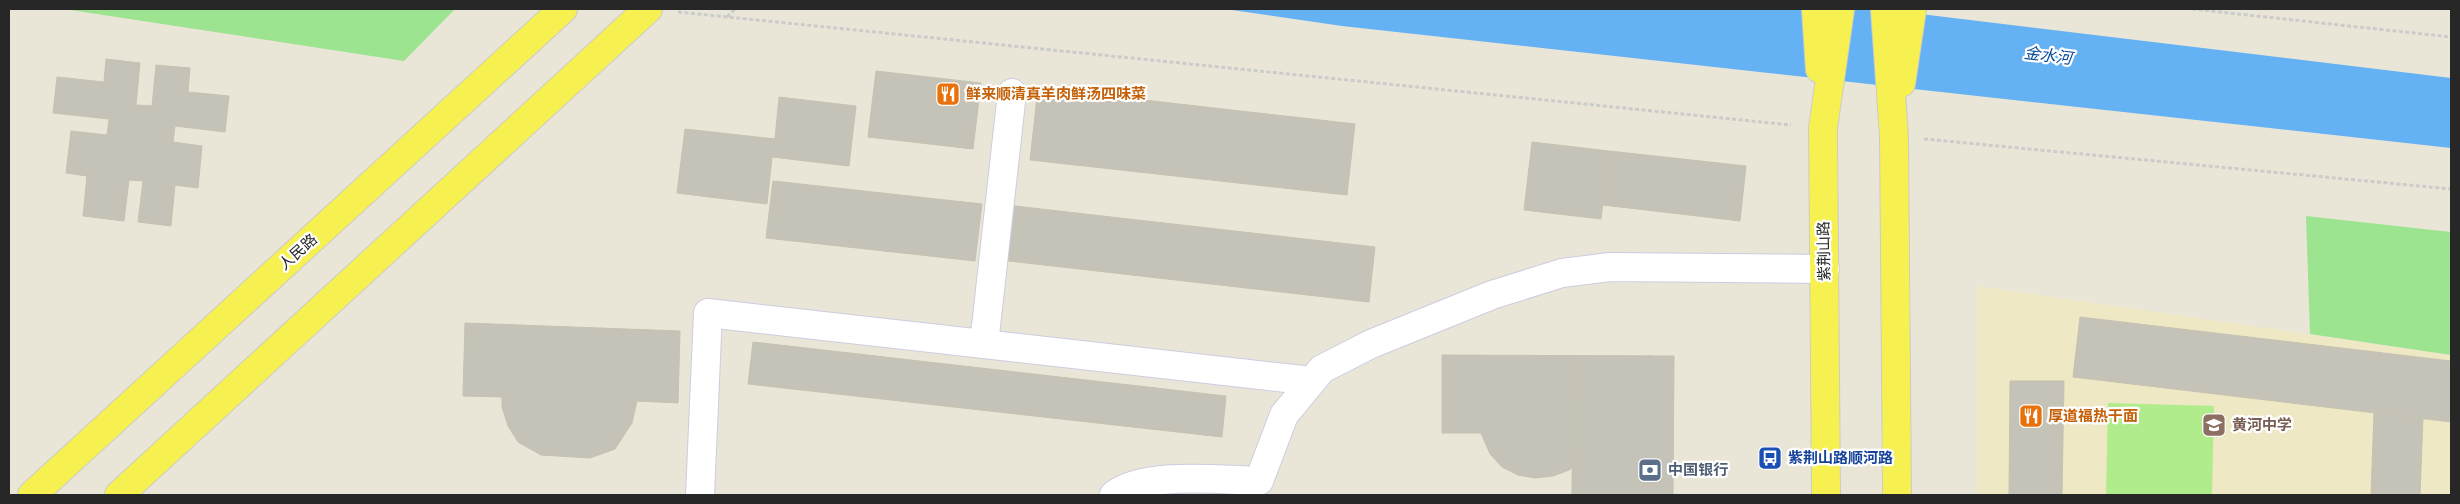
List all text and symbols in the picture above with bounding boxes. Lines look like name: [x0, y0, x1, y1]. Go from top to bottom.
water label: 金水河: [2023, 43, 2076, 68]
restaurant icon: 鲜来顺清真羊肉鲜汤四味菜: [935, 81, 961, 107]
place label: 鲜来顺清真羊肉鲜汤四味菜: [966, 85, 1146, 103]
street label: 紫荆山路: [1814, 221, 1834, 281]
street label: 人民路: [275, 230, 321, 274]
restaurant icon: 厚道福热干面: [2018, 403, 2044, 429]
place label: 厚道福热干面: [2048, 407, 2138, 425]
school or university icon: 黄河中学: [2201, 412, 2227, 438]
place label: 黄河中学: [2232, 416, 2292, 434]
bus stop icon: 紫荆山路顺河路: [1757, 445, 1783, 471]
place label: 紫荆山路顺河路: [1788, 449, 1893, 467]
bank icon: 中国银行: [1637, 457, 1663, 483]
place label: 中国银行: [1668, 461, 1728, 479]

